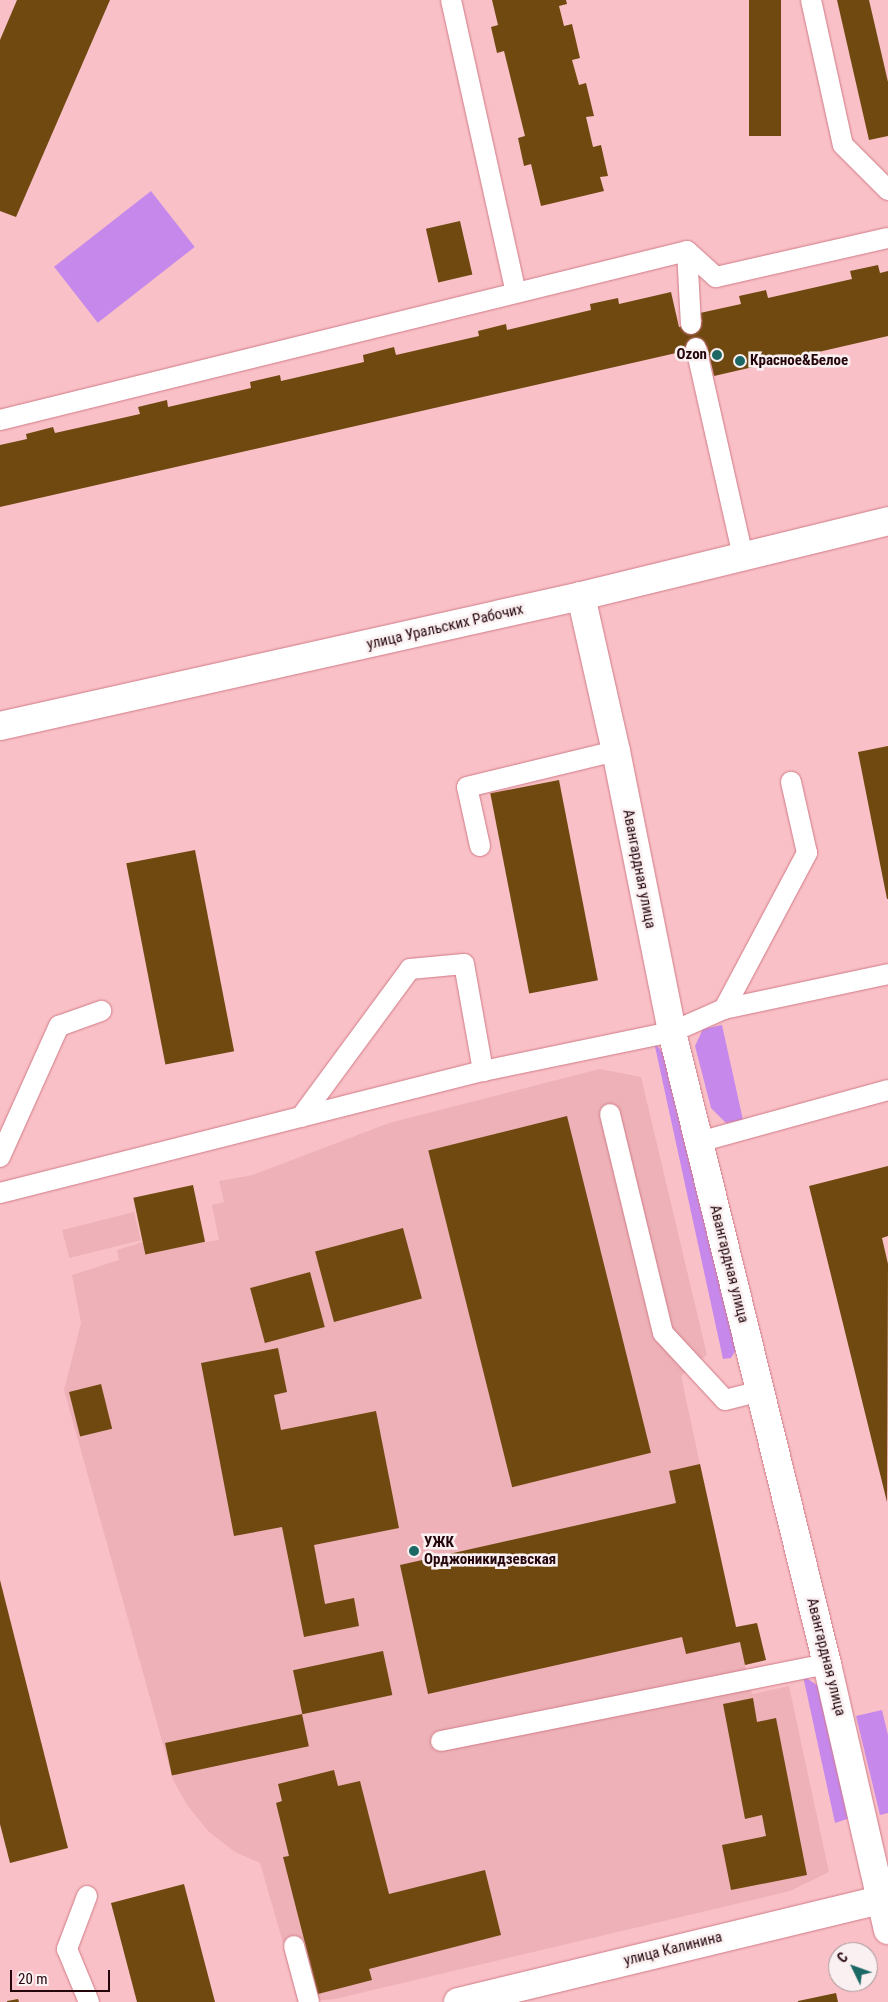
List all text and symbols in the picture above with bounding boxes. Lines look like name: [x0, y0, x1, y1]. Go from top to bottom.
place label: Ozon: [676, 346, 707, 364]
marker: Ozon: [711, 349, 723, 361]
place label: Красное&Белое: [750, 352, 848, 370]
marker: Красное&Белое: [734, 355, 746, 367]
street label: улица Уральских Рабочих: [365, 600, 525, 654]
street label: Авангардная улица: [619, 808, 659, 930]
street label: Авангардная улица: [706, 1203, 752, 1325]
place label: УЖК Орджоникидзевская: [424, 1533, 556, 1568]
marker: УЖК Орджоникидзевская: [408, 1545, 420, 1557]
street label: Авангардная улица: [803, 1596, 849, 1718]
street label: улица Калинина: [622, 1928, 724, 1970]
north arrow: [828, 1942, 878, 1992]
text: С: [834, 1949, 851, 1966]
scale bar: [12, 1960, 112, 1992]
text: 20 m: [18, 1970, 48, 1988]

